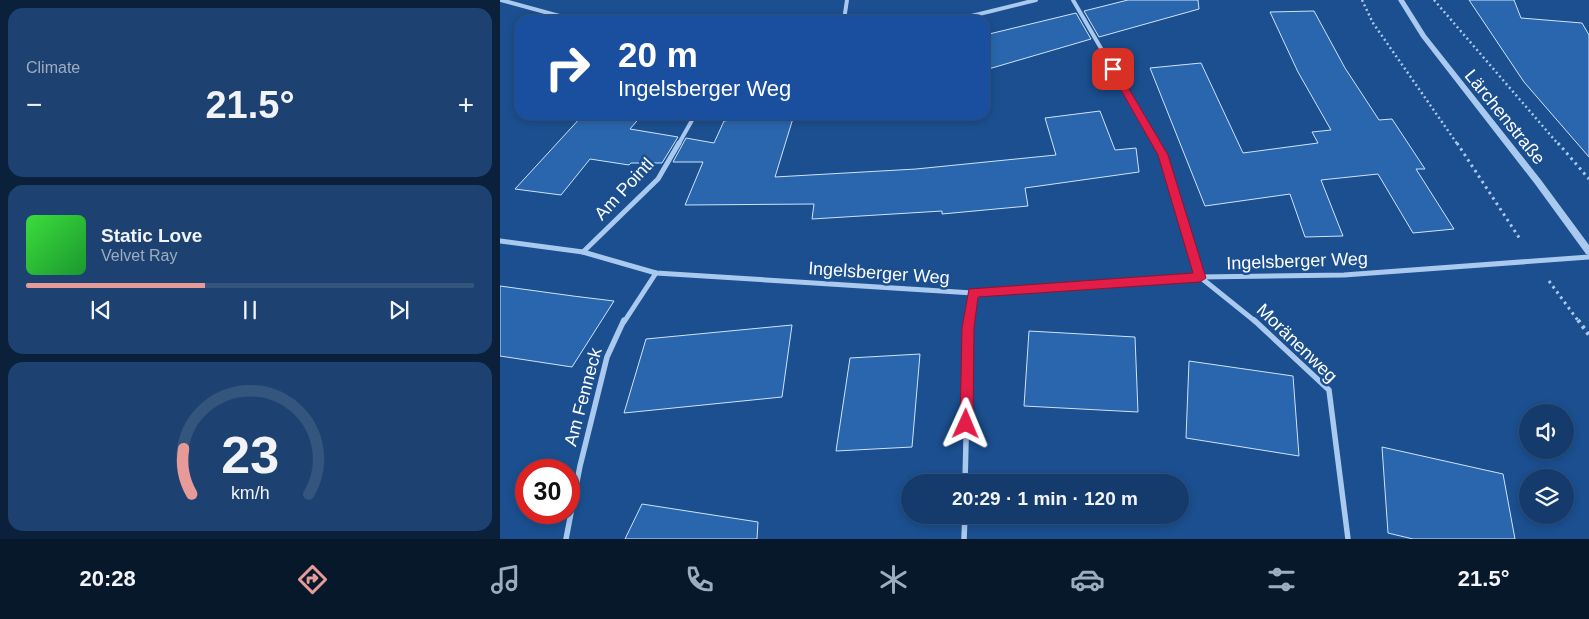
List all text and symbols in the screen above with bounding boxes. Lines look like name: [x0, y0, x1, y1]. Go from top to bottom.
icon: right: [535, 35, 600, 100]
text: 20 m: [618, 35, 698, 74]
pin: [1092, 48, 1134, 90]
icon: arrive: [1099, 55, 1127, 83]
text: Climate: [26, 59, 80, 76]
street label: Lärchenstraße: [1461, 66, 1549, 168]
text: Ingelsberger Weg: [618, 76, 791, 101]
text: 21.5°: [205, 84, 295, 126]
text: −: [26, 89, 42, 120]
text: +: [458, 89, 474, 120]
street label: Am Pointl: [590, 154, 658, 224]
text: Static Love: [101, 225, 202, 246]
text: Velvet Ray: [101, 247, 177, 264]
street label: Ingelsberger Weg: [1226, 249, 1368, 273]
street label: Ingelsberger Weg: [808, 258, 950, 288]
icon: previous: [87, 296, 115, 324]
icon: pause: [236, 296, 264, 324]
icon: next: [385, 296, 413, 324]
street label: Moränenweg: [1253, 300, 1341, 386]
street label: Am Fenneck: [560, 345, 606, 448]
position arrow: [939, 397, 991, 449]
map controls: [1519, 404, 1574, 524]
button: sound: [1519, 404, 1574, 459]
text: 23: [221, 426, 279, 484]
speed limit sign: 30: [515, 459, 580, 524]
button: layers: [1519, 469, 1574, 524]
text: km/h: [231, 483, 269, 503]
text: 20:29 · 1 min · 120 m: [952, 488, 1138, 509]
icon: directions: [295, 562, 330, 597]
icon: music: [488, 562, 523, 597]
icon: phone: [682, 562, 717, 597]
icon: climate: [876, 562, 911, 597]
icon: car: [1070, 562, 1105, 597]
icon: filters: [1264, 562, 1299, 597]
text: 20:28: [79, 566, 136, 591]
text: 21.5°: [1458, 566, 1509, 591]

